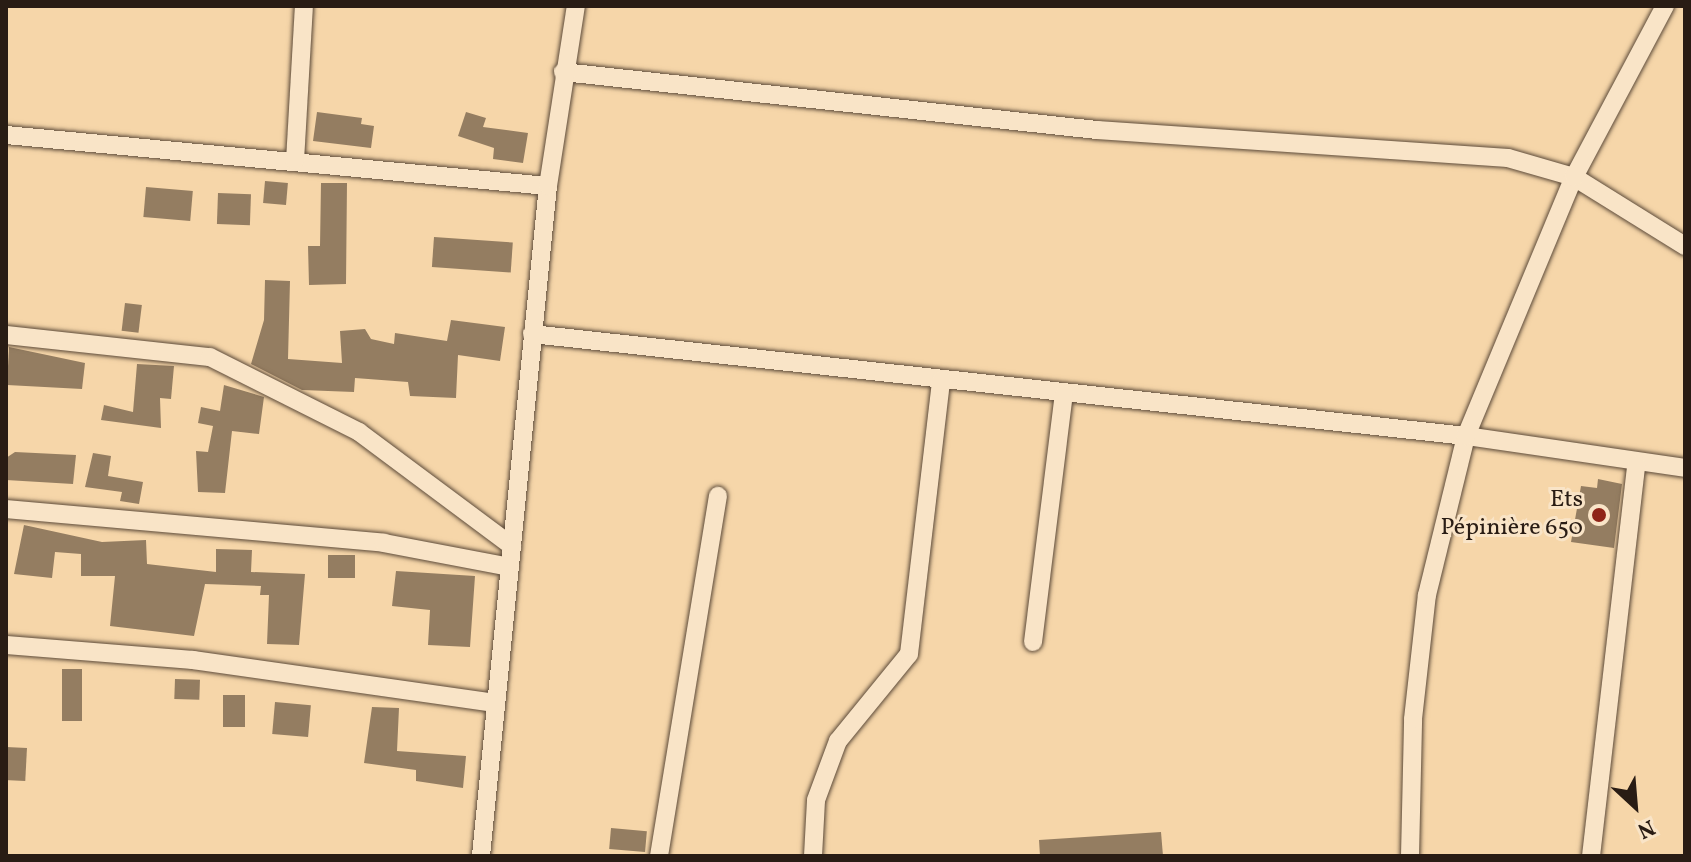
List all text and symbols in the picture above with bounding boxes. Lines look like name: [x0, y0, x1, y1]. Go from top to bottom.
place label: Ets Pépinière 650: [1440, 487, 1583, 543]
marker: Ets Pépinière 650: [1590, 506, 1608, 524]
north arrow: [1595, 766, 1675, 846]
text: N: [1632, 811, 1660, 845]

